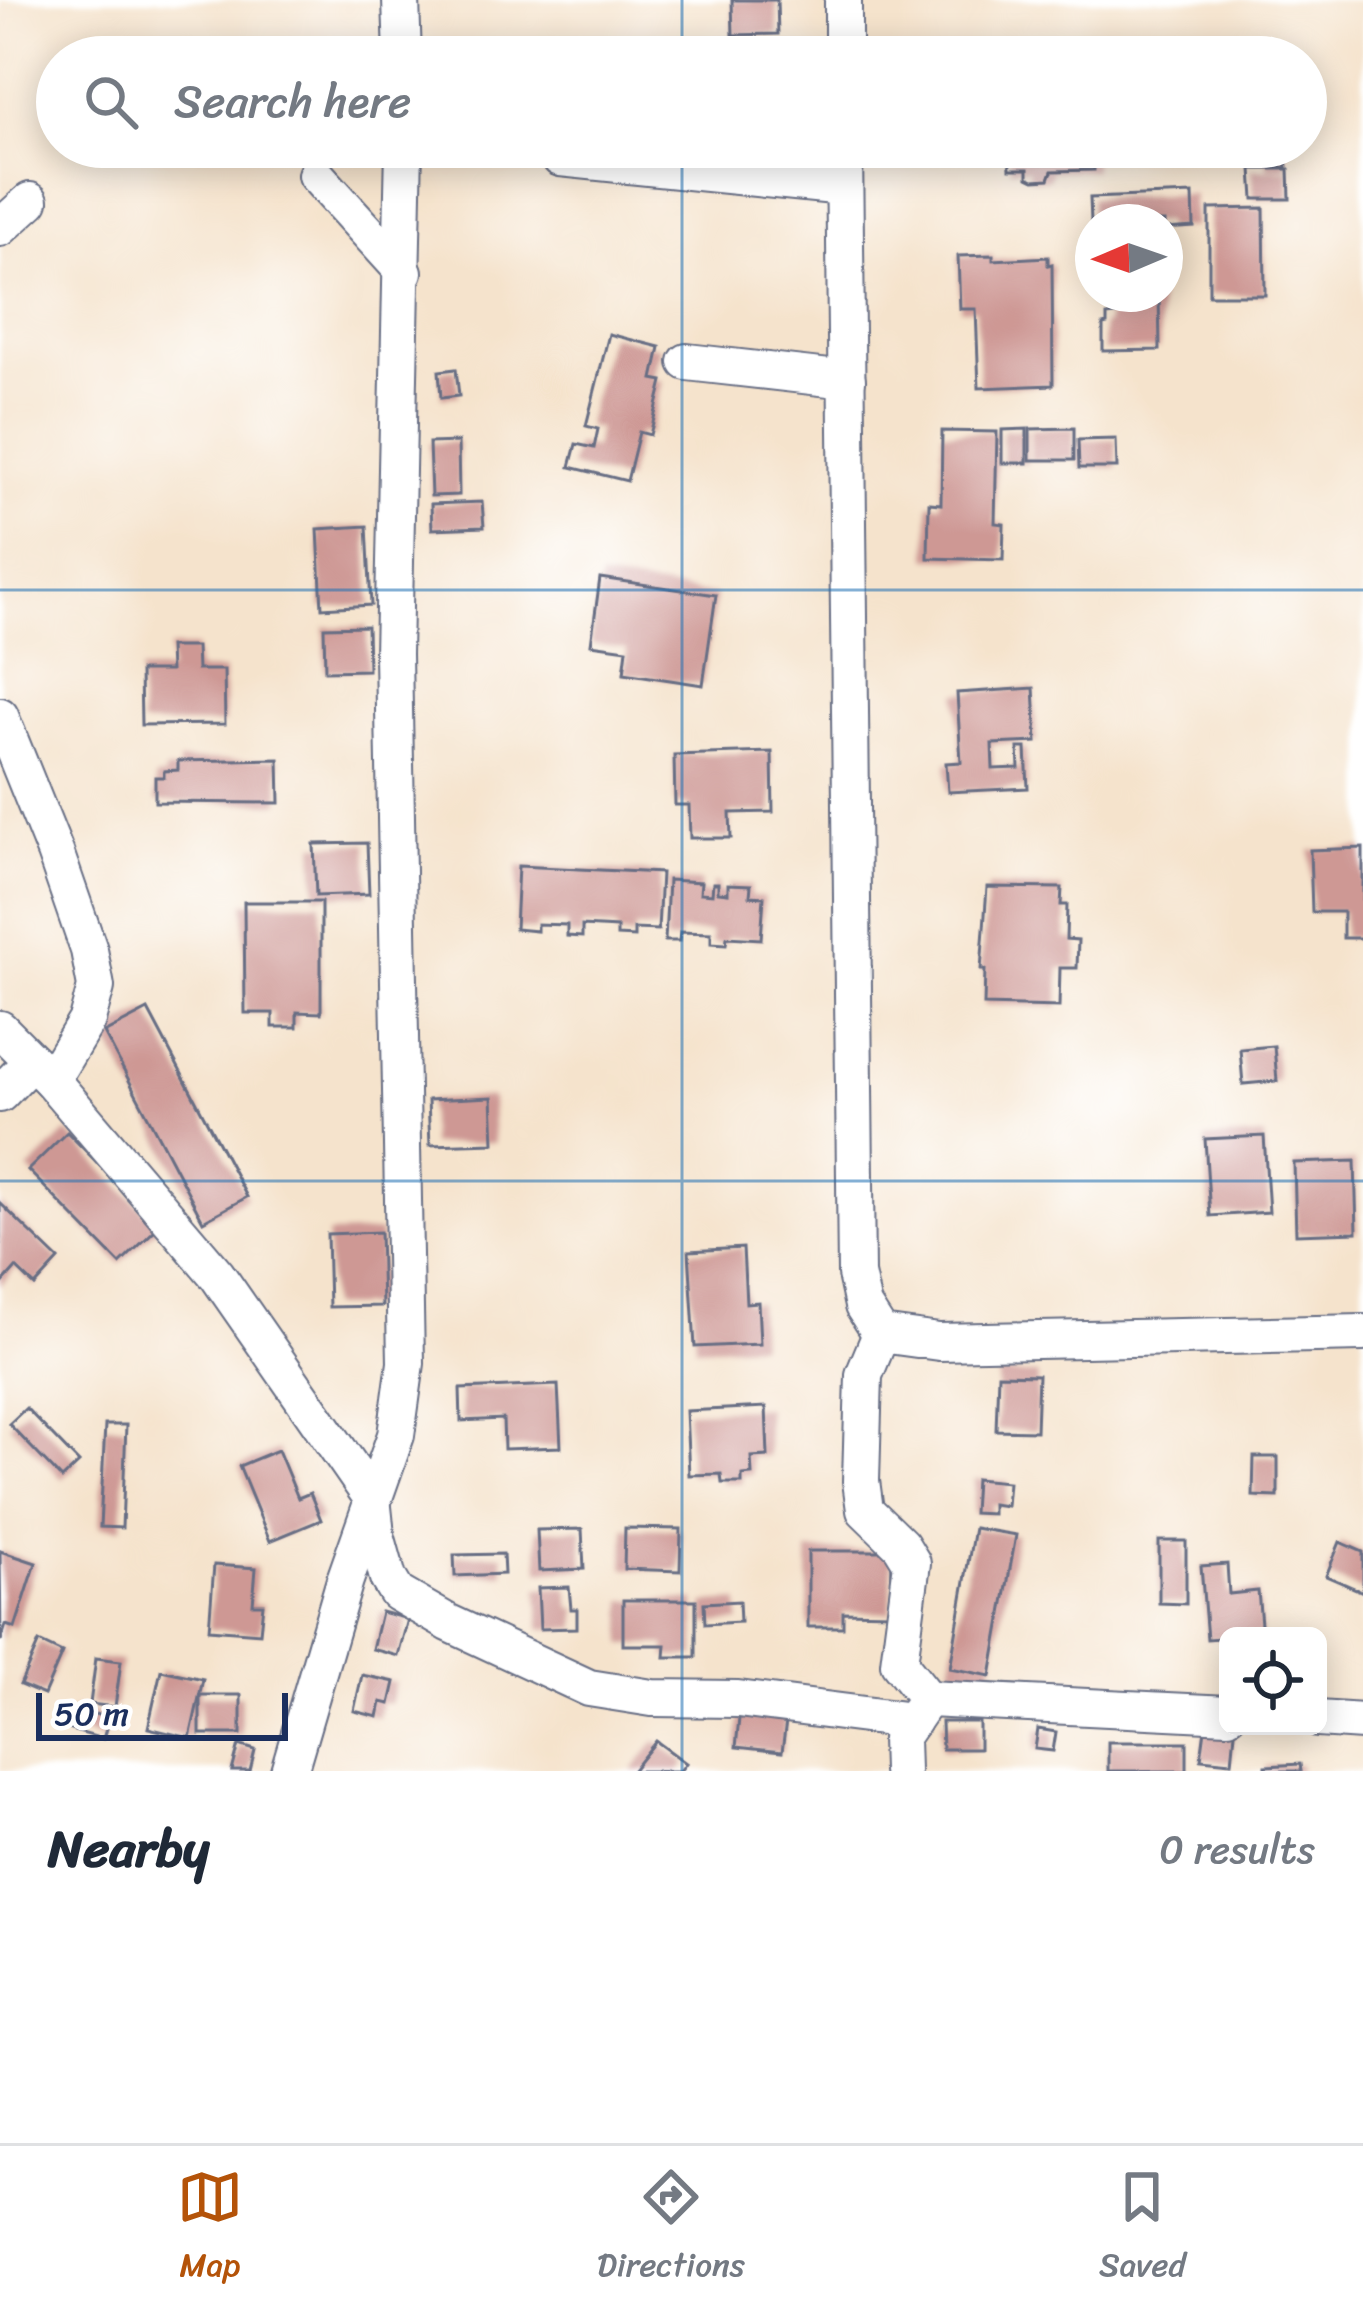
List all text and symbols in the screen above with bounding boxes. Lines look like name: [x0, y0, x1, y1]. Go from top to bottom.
search box: [36, 36, 1327, 168]
text: Search here: [174, 62, 411, 142]
icon: search: [78, 69, 144, 135]
north arrow: [1075, 204, 1183, 312]
map controls: [1219, 1627, 1327, 1735]
button: locate: [1219, 1627, 1327, 1735]
text: 50 m: [54, 1685, 129, 1743]
scale bar: [36, 1687, 288, 1740]
text: Nearby: [48, 1804, 209, 1894]
text: 0 results: [1159, 1815, 1315, 1884]
tab: Map: [177, 2164, 243, 2294]
tab: Directions: [597, 2164, 745, 2294]
tab: Saved: [1099, 2164, 1186, 2294]

